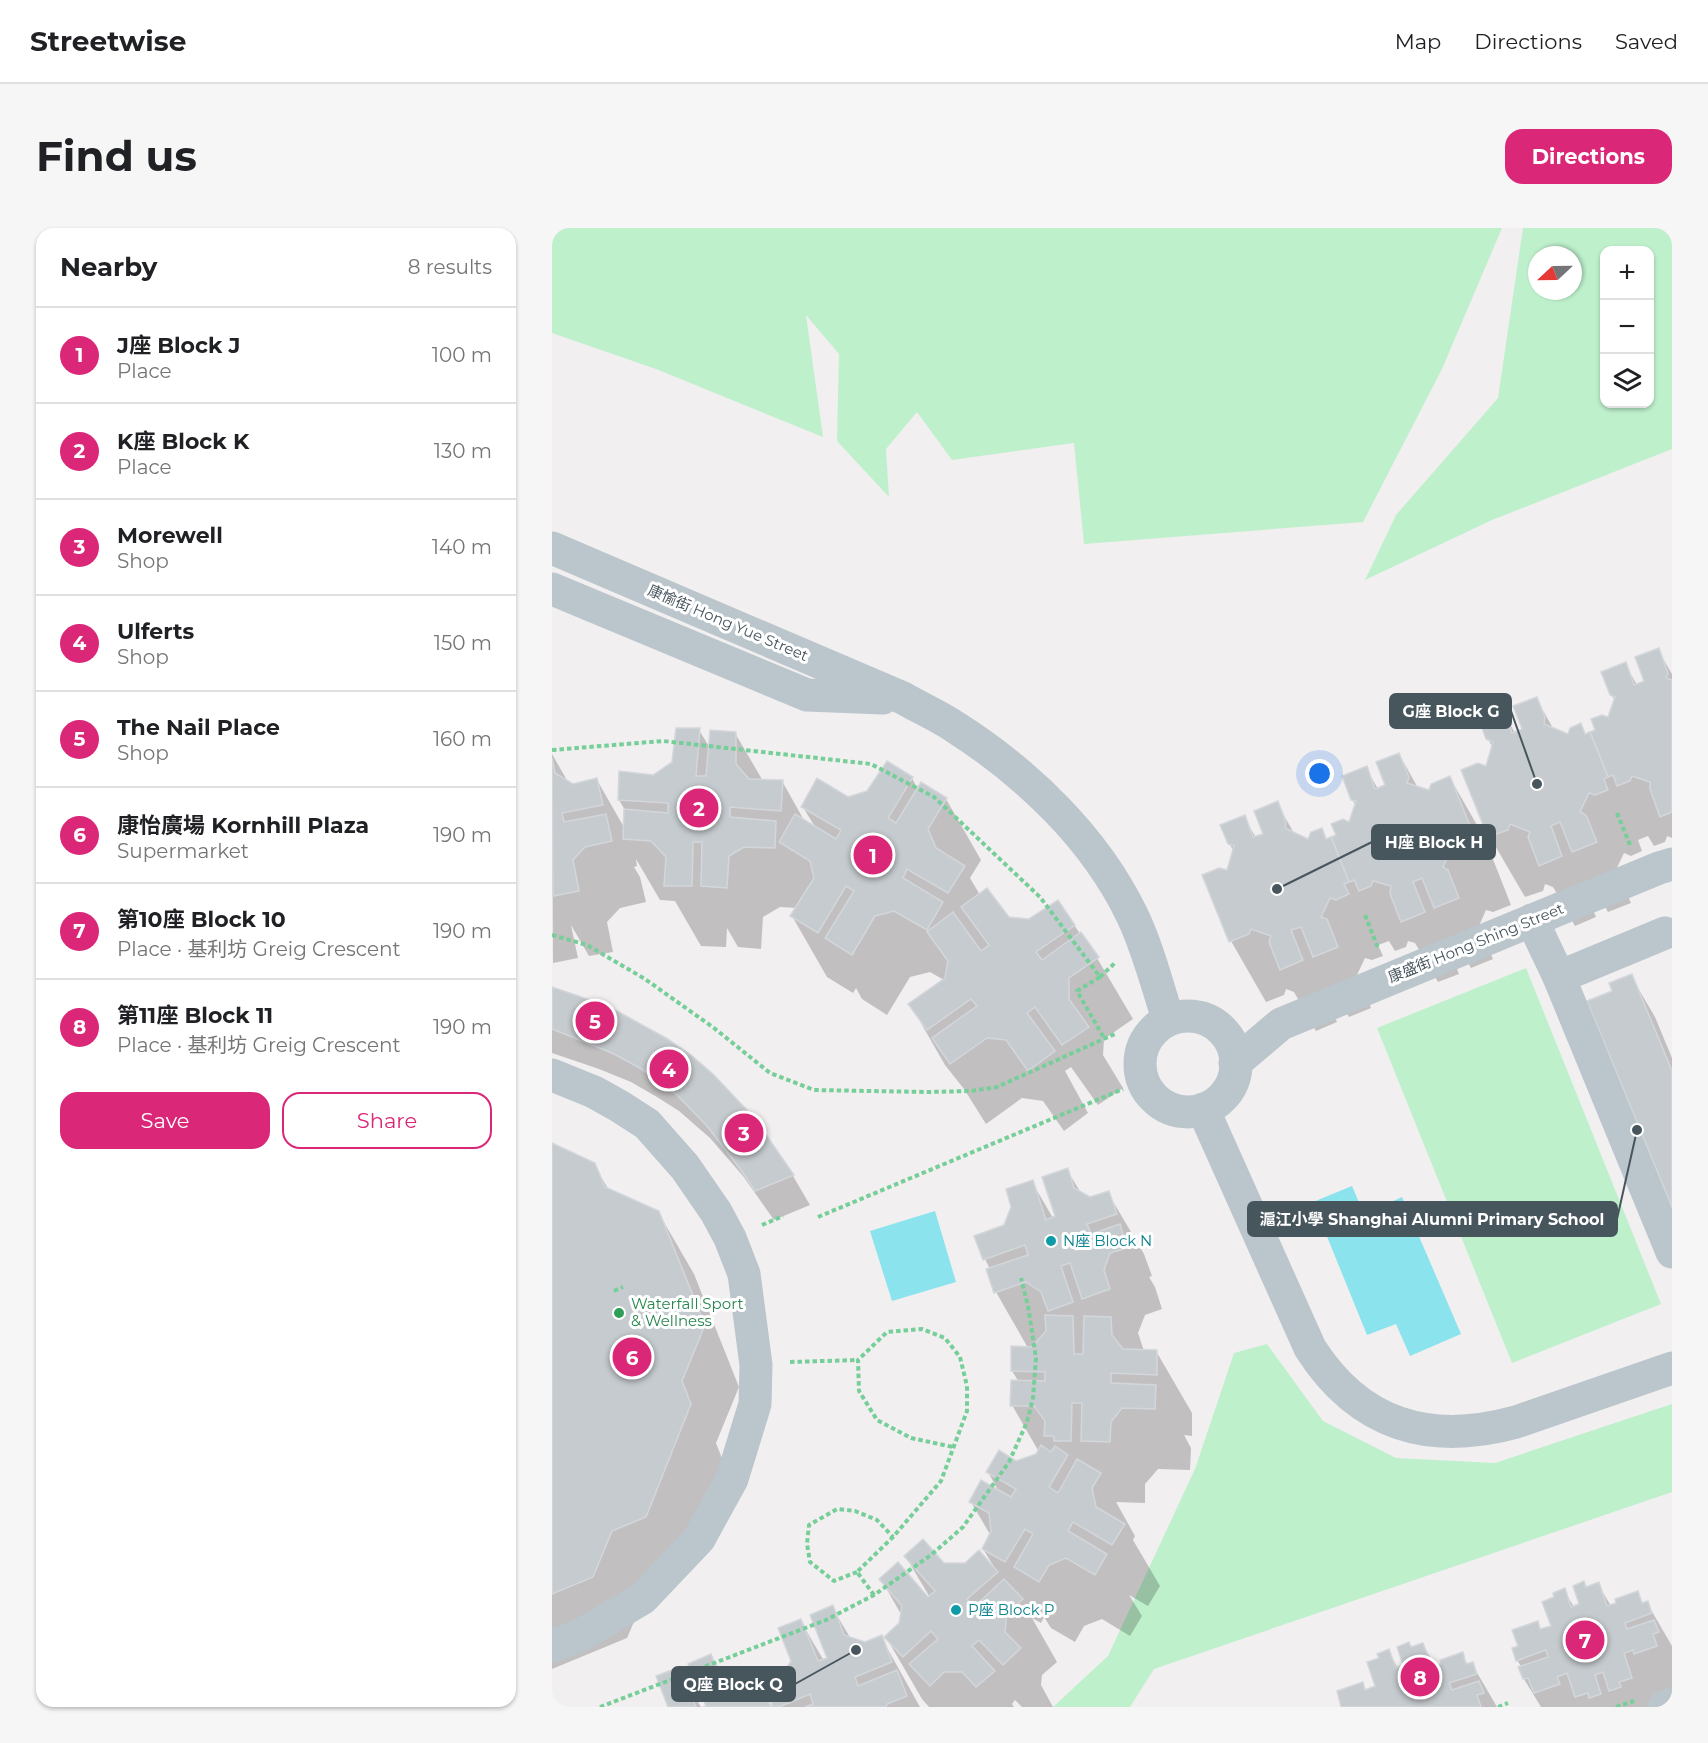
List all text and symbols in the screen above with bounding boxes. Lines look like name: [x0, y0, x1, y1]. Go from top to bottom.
text: Streetwise: [30, 24, 186, 58]
text: Map: [1395, 29, 1441, 54]
text: Directions: [1474, 29, 1582, 54]
text: Saved: [1615, 29, 1678, 54]
button: Directions: [1505, 129, 1672, 184]
text: Find us: [36, 130, 197, 182]
north arrow: [1528, 246, 1582, 300]
map controls: [1600, 246, 1654, 408]
button: +: [1600, 246, 1654, 300]
text: Nearby: [60, 251, 157, 283]
text: 8 results: [408, 255, 492, 279]
button: −: [1600, 300, 1654, 354]
text: J座 Block J: [117, 332, 240, 359]
text: 1: [76, 343, 83, 367]
text: 100 m: [432, 343, 492, 367]
button: layers: [1600, 354, 1654, 408]
text: Place: [117, 359, 172, 383]
text: K座 Block K: [117, 428, 249, 455]
text: 2: [74, 439, 85, 463]
text: 130 m: [434, 439, 492, 463]
text: Place: [117, 455, 172, 479]
text: Morewell: [117, 522, 223, 549]
text: 3: [74, 535, 85, 559]
text: 140 m: [432, 535, 492, 559]
text: Shop: [117, 549, 169, 573]
street label: 康愉街 Hong Yue Street: [645, 580, 811, 665]
text: Ulferts: [117, 618, 194, 645]
text: 4: [73, 631, 86, 655]
text: 150 m: [434, 631, 492, 655]
text: Shop: [117, 645, 169, 669]
callout: G座 Block G: [1390, 694, 1511, 728]
text: G座 Block G: [1402, 702, 1500, 721]
text: The Nail Place: [117, 714, 280, 741]
text: 5: [74, 727, 85, 751]
text: 160 m: [433, 727, 492, 751]
text: Shop: [117, 741, 169, 765]
your location: [1305, 759, 1334, 788]
pin: 2: [680, 786, 718, 830]
text: 康怡廣場 Kornhill Plaza: [117, 812, 369, 839]
text: 6: [73, 823, 86, 847]
text: 190 m: [433, 823, 492, 847]
callout: H座 Block H: [1372, 825, 1495, 859]
pin: 1: [854, 832, 892, 878]
text: H座 Block H: [1385, 833, 1483, 852]
text: Supermarket: [117, 839, 249, 863]
street label: 康盛街 Hong Shing Street: [1385, 899, 1567, 987]
text: 第10座 Block 10: [117, 906, 286, 933]
text: 7: [73, 919, 86, 943]
text: 190 m: [433, 919, 492, 943]
text: Place · 基利坊 Greig Crescent: [117, 937, 401, 961]
pin: 5: [576, 998, 615, 1044]
text: 第11座 Block 11: [117, 1002, 273, 1029]
text: 8: [73, 1015, 86, 1039]
text: 190 m: [433, 1015, 492, 1039]
text: Place · 基利坊 Greig Crescent: [117, 1033, 401, 1057]
pin: 4: [650, 1046, 688, 1092]
button: Save: [60, 1092, 270, 1149]
button: Share: [282, 1092, 492, 1149]
pin: 3: [724, 1110, 764, 1156]
callout: 滬江小學 Shanghai Alumni Primary School: [1248, 1202, 1617, 1236]
text: 滬江小學 Shanghai Alumni Primary School: [1260, 1210, 1604, 1229]
place label: N座 Block N: [1063, 1231, 1152, 1250]
marker: N座 Block N: [1044, 1234, 1058, 1248]
place label: Waterfall Sport & Wellness: [631, 1294, 744, 1330]
marker: Waterfall Sport & Wellness: [612, 1306, 626, 1320]
pin: 6: [612, 1334, 652, 1380]
place label: P座 Block P: [968, 1600, 1054, 1619]
marker: P座 Block P: [949, 1603, 963, 1617]
pin: 7: [1566, 1618, 1604, 1662]
pin: 8: [1400, 1654, 1440, 1700]
callout: Q座 Block Q: [672, 1667, 795, 1701]
text: Q座 Block Q: [683, 1675, 783, 1694]

